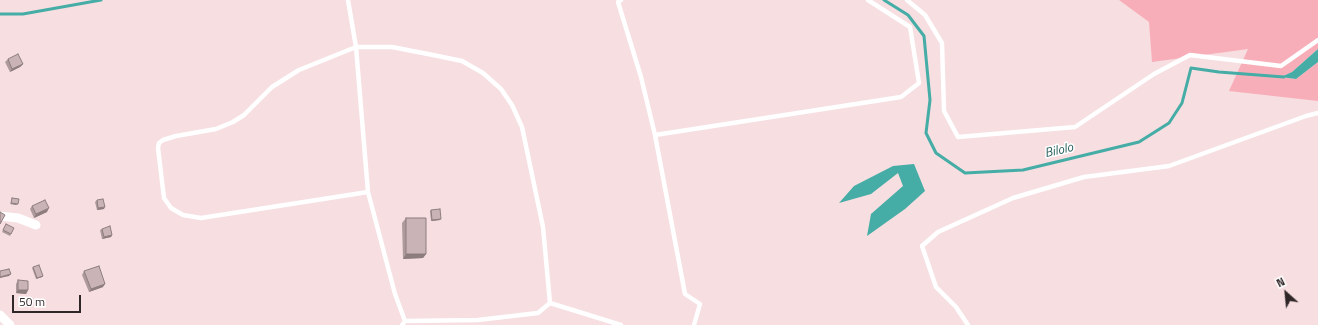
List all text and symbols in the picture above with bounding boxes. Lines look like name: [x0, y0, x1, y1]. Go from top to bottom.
water label: Bilolo: [1043, 140, 1075, 162]
north arrow: [1266, 273, 1306, 313]
text: N: [1274, 273, 1288, 291]
scale bar: [14, 287, 83, 313]
text: 50 m: [19, 292, 45, 311]

